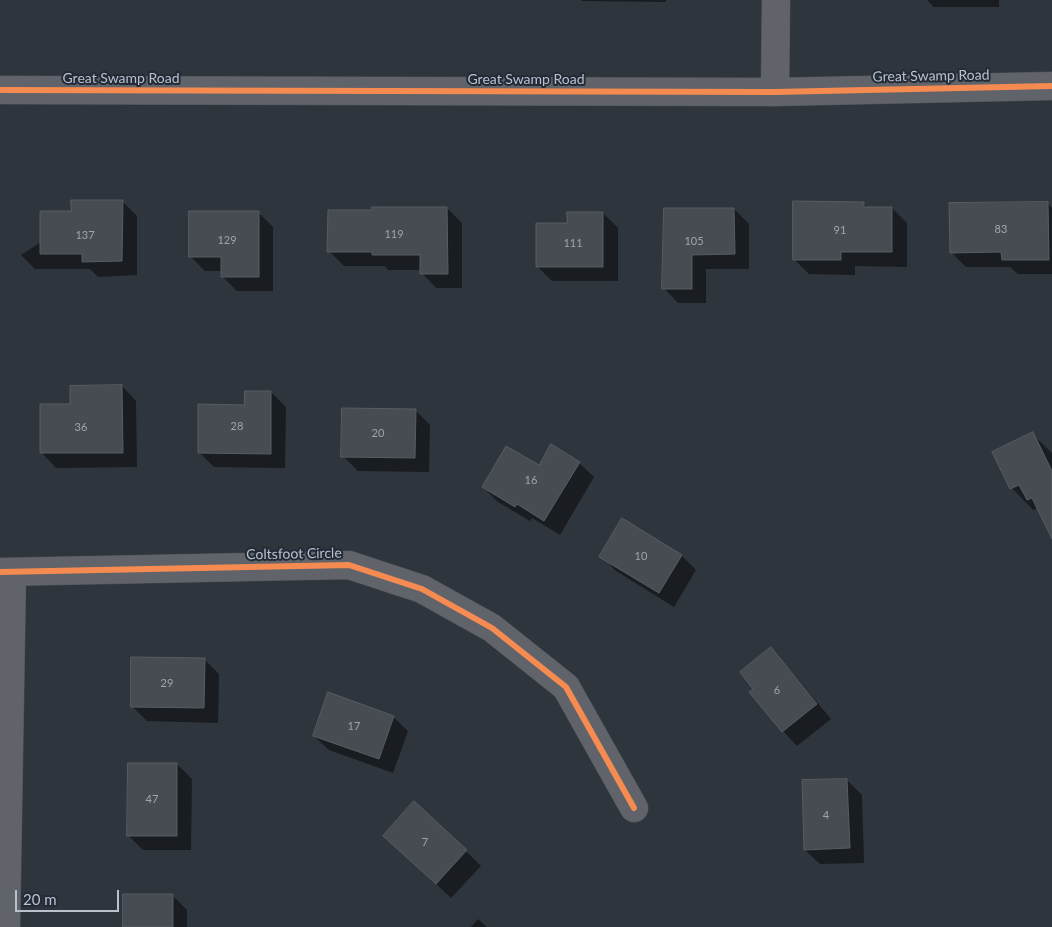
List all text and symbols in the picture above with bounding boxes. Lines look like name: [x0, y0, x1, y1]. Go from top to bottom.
street label: Great Swamp Road: [872, 67, 990, 85]
street label: Great Swamp Road: [62, 70, 180, 86]
street label: Great Swamp Road: [467, 71, 585, 87]
house number: 83: [995, 222, 1007, 236]
house number: 91: [834, 223, 846, 237]
house number: 119: [384, 227, 404, 241]
house number: 137: [75, 228, 95, 242]
house number: 129: [217, 233, 237, 247]
house number: 105: [684, 234, 704, 248]
house number: 111: [563, 236, 583, 250]
house number: 28: [231, 419, 243, 433]
house number: 36: [75, 420, 87, 434]
house number: 20: [372, 426, 384, 440]
house number: 16: [525, 473, 537, 487]
street label: Coltsfoot Circle: [246, 545, 342, 563]
house number: 10: [635, 549, 647, 563]
house number: 29: [161, 676, 173, 690]
house number: 6: [774, 683, 780, 697]
house number: 17: [348, 719, 360, 733]
house number: 47: [146, 792, 158, 806]
house number: 4: [823, 808, 829, 822]
house number: 7: [422, 835, 428, 849]
scale bar: [18, 880, 121, 912]
text: 20 m: [23, 890, 57, 908]

